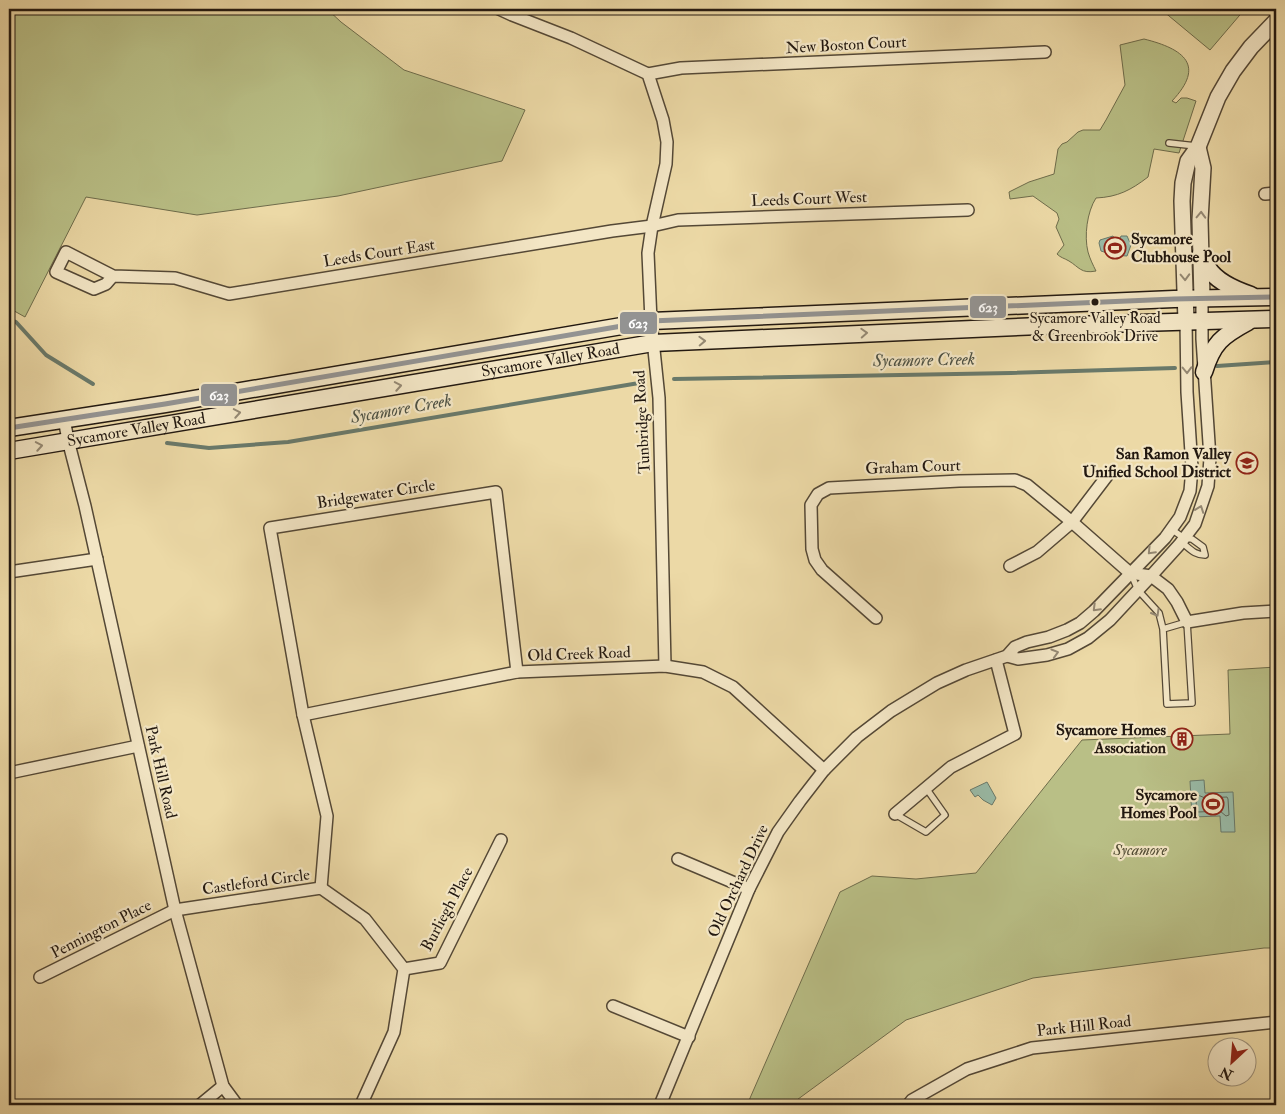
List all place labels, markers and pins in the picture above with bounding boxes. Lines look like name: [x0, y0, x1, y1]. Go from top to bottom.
place label: Sycamore Clubhouse Pool: [1131, 229, 1232, 267]
sports icon: Sycamore Clubhouse Pool: [1103, 236, 1127, 260]
marker: Sycamore Valley Road & Greenbrook Drive: [1090, 297, 1100, 307]
place label: Sycamore Valley Road & Greenbrook Drive: [1029, 309, 1161, 346]
place label: San Ramon Valley Unified School District: [1082, 444, 1232, 482]
school or university icon: San Ramon Valley Unified School District: [1235, 451, 1259, 475]
place label: Sycamore Homes Association: [1056, 720, 1167, 758]
building icon: Sycamore Homes Association: [1170, 727, 1194, 751]
place label: Sycamore Homes Pool: [1120, 785, 1198, 823]
sports icon: Sycamore Homes Pool: [1201, 792, 1225, 816]

